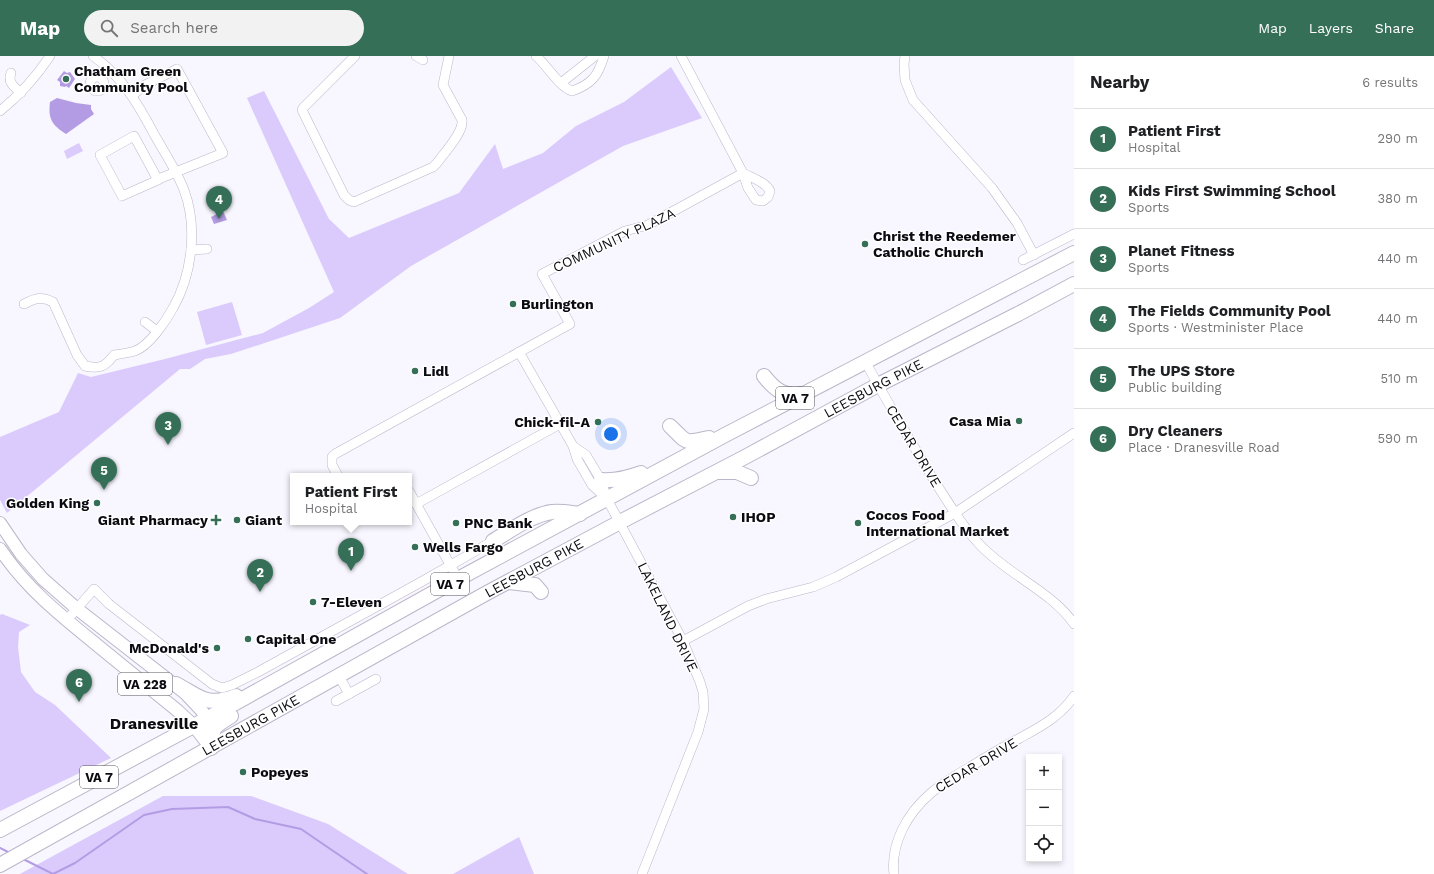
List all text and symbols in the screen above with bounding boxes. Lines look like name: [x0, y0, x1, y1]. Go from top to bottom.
search box: [84, 10, 364, 46]
text: Map: [20, 17, 60, 40]
icon: search: [98, 17, 120, 39]
text: Search here: [130, 19, 218, 37]
text: Map: [1258, 20, 1287, 36]
text: Layers: [1309, 20, 1353, 36]
text: Share: [1375, 20, 1414, 36]
place label: Chatham Green Community Pool: [74, 63, 188, 95]
text: Nearby: [1090, 72, 1149, 92]
marker: Chatham Green Community Pool: [61, 74, 71, 84]
text: 6 results: [1362, 75, 1418, 90]
text: Patient First: [1128, 122, 1221, 140]
text: 1: [1100, 131, 1106, 146]
text: 290 m: [1377, 131, 1418, 146]
text: Hospital: [1128, 140, 1180, 155]
text: Kids First Swimming School: [1128, 182, 1336, 200]
pin: 4: [206, 186, 232, 219]
text: 2: [1099, 191, 1107, 206]
text: 380 m: [1378, 191, 1418, 206]
text: Sports: [1128, 200, 1169, 215]
street label: COMMUNITY PLAZA: [550, 205, 678, 275]
place label: Christ the Reedemer Catholic Church: [873, 228, 1016, 260]
marker: Christ the Reedemer Catholic Church: [860, 239, 870, 249]
text: Planet Fitness: [1128, 242, 1235, 260]
text: 3: [1099, 251, 1107, 266]
text: 440 m: [1377, 251, 1418, 266]
text: Sports: [1128, 260, 1169, 275]
place label: Burlington: [521, 296, 594, 312]
marker: Burlington: [508, 299, 518, 309]
text: The Fields Community Pool: [1128, 302, 1331, 320]
text: 4: [1099, 311, 1107, 326]
text: 440 m: [1377, 311, 1418, 326]
text: Sports · Westminister Place: [1128, 320, 1303, 335]
street label: LEESBURG PIKE: [821, 356, 925, 421]
text: The UPS Store: [1128, 362, 1235, 380]
place label: Lidl: [423, 363, 449, 379]
marker: Lidl: [410, 366, 420, 376]
text: 5: [1099, 371, 1107, 386]
text: 510 m: [1380, 371, 1418, 386]
text: Public building: [1128, 380, 1221, 395]
road number: VA 7: [776, 387, 814, 409]
street label: CEDAR DRIVE: [883, 402, 945, 490]
pin: 3: [155, 412, 181, 445]
place label: Casa Mia: [949, 413, 1012, 429]
place label: Chick-fil-A: [514, 414, 591, 430]
marker: Casa Mia: [1014, 416, 1024, 426]
marker: Chick-fil-A: [593, 417, 603, 427]
text: Dry Cleaners: [1128, 422, 1222, 440]
your location: [601, 424, 621, 444]
text: 6: [1099, 431, 1107, 446]
text: 590 m: [1378, 431, 1418, 446]
text: Place · Dranesville Road: [1128, 440, 1280, 455]
pin: 5: [91, 457, 117, 490]
popup: [290, 473, 412, 525]
text: Patient First: [305, 483, 397, 501]
place label: Golden King: [6, 495, 89, 511]
marker: Golden King: [92, 498, 102, 508]
text: Hospital: [305, 501, 357, 516]
place label: Cocos Food International Market: [866, 507, 1009, 539]
place label: IHOP: [741, 509, 776, 525]
place label: Giant Pharmacy: [98, 512, 208, 528]
place label: Giant: [245, 512, 282, 528]
marker: IHOP: [728, 512, 738, 522]
marker: Giant Pharmacy: [211, 515, 221, 525]
marker: Giant: [232, 515, 242, 525]
place label: PNC Bank: [464, 515, 533, 531]
marker: PNC Bank: [451, 518, 461, 528]
marker: Cocos Food International Market: [853, 518, 863, 528]
street label: LEESBURG PIKE: [482, 535, 586, 601]
pin: 1: [338, 538, 364, 571]
place label: Wells Fargo: [423, 539, 503, 555]
marker: Wells Fargo: [410, 542, 420, 552]
pin: 2: [247, 559, 273, 592]
street label: LAKELAND DRIVE: [634, 560, 702, 675]
road number: VA 7: [431, 573, 469, 595]
place label: 7-Eleven: [321, 594, 382, 610]
marker: 7-Eleven: [308, 597, 318, 607]
place label: Capital One: [256, 631, 336, 647]
marker: Capital One: [243, 634, 253, 644]
place label: McDonald's: [129, 640, 210, 656]
marker: McDonald's: [212, 643, 222, 653]
pin: 6: [66, 669, 92, 702]
road number: VA 228: [118, 673, 172, 695]
street label: LEESBURG PIKE: [199, 691, 302, 759]
district label: Dranesville: [110, 714, 198, 733]
street label: CEDAR DRIVE: [932, 734, 1020, 796]
map controls: [1026, 754, 1062, 862]
button: +: [1026, 754, 1062, 790]
place label: Popeyes: [251, 764, 309, 780]
road number: VA 7: [80, 766, 118, 788]
marker: Popeyes: [238, 767, 248, 777]
button: −: [1026, 790, 1062, 826]
button: locate: [1026, 826, 1062, 862]

